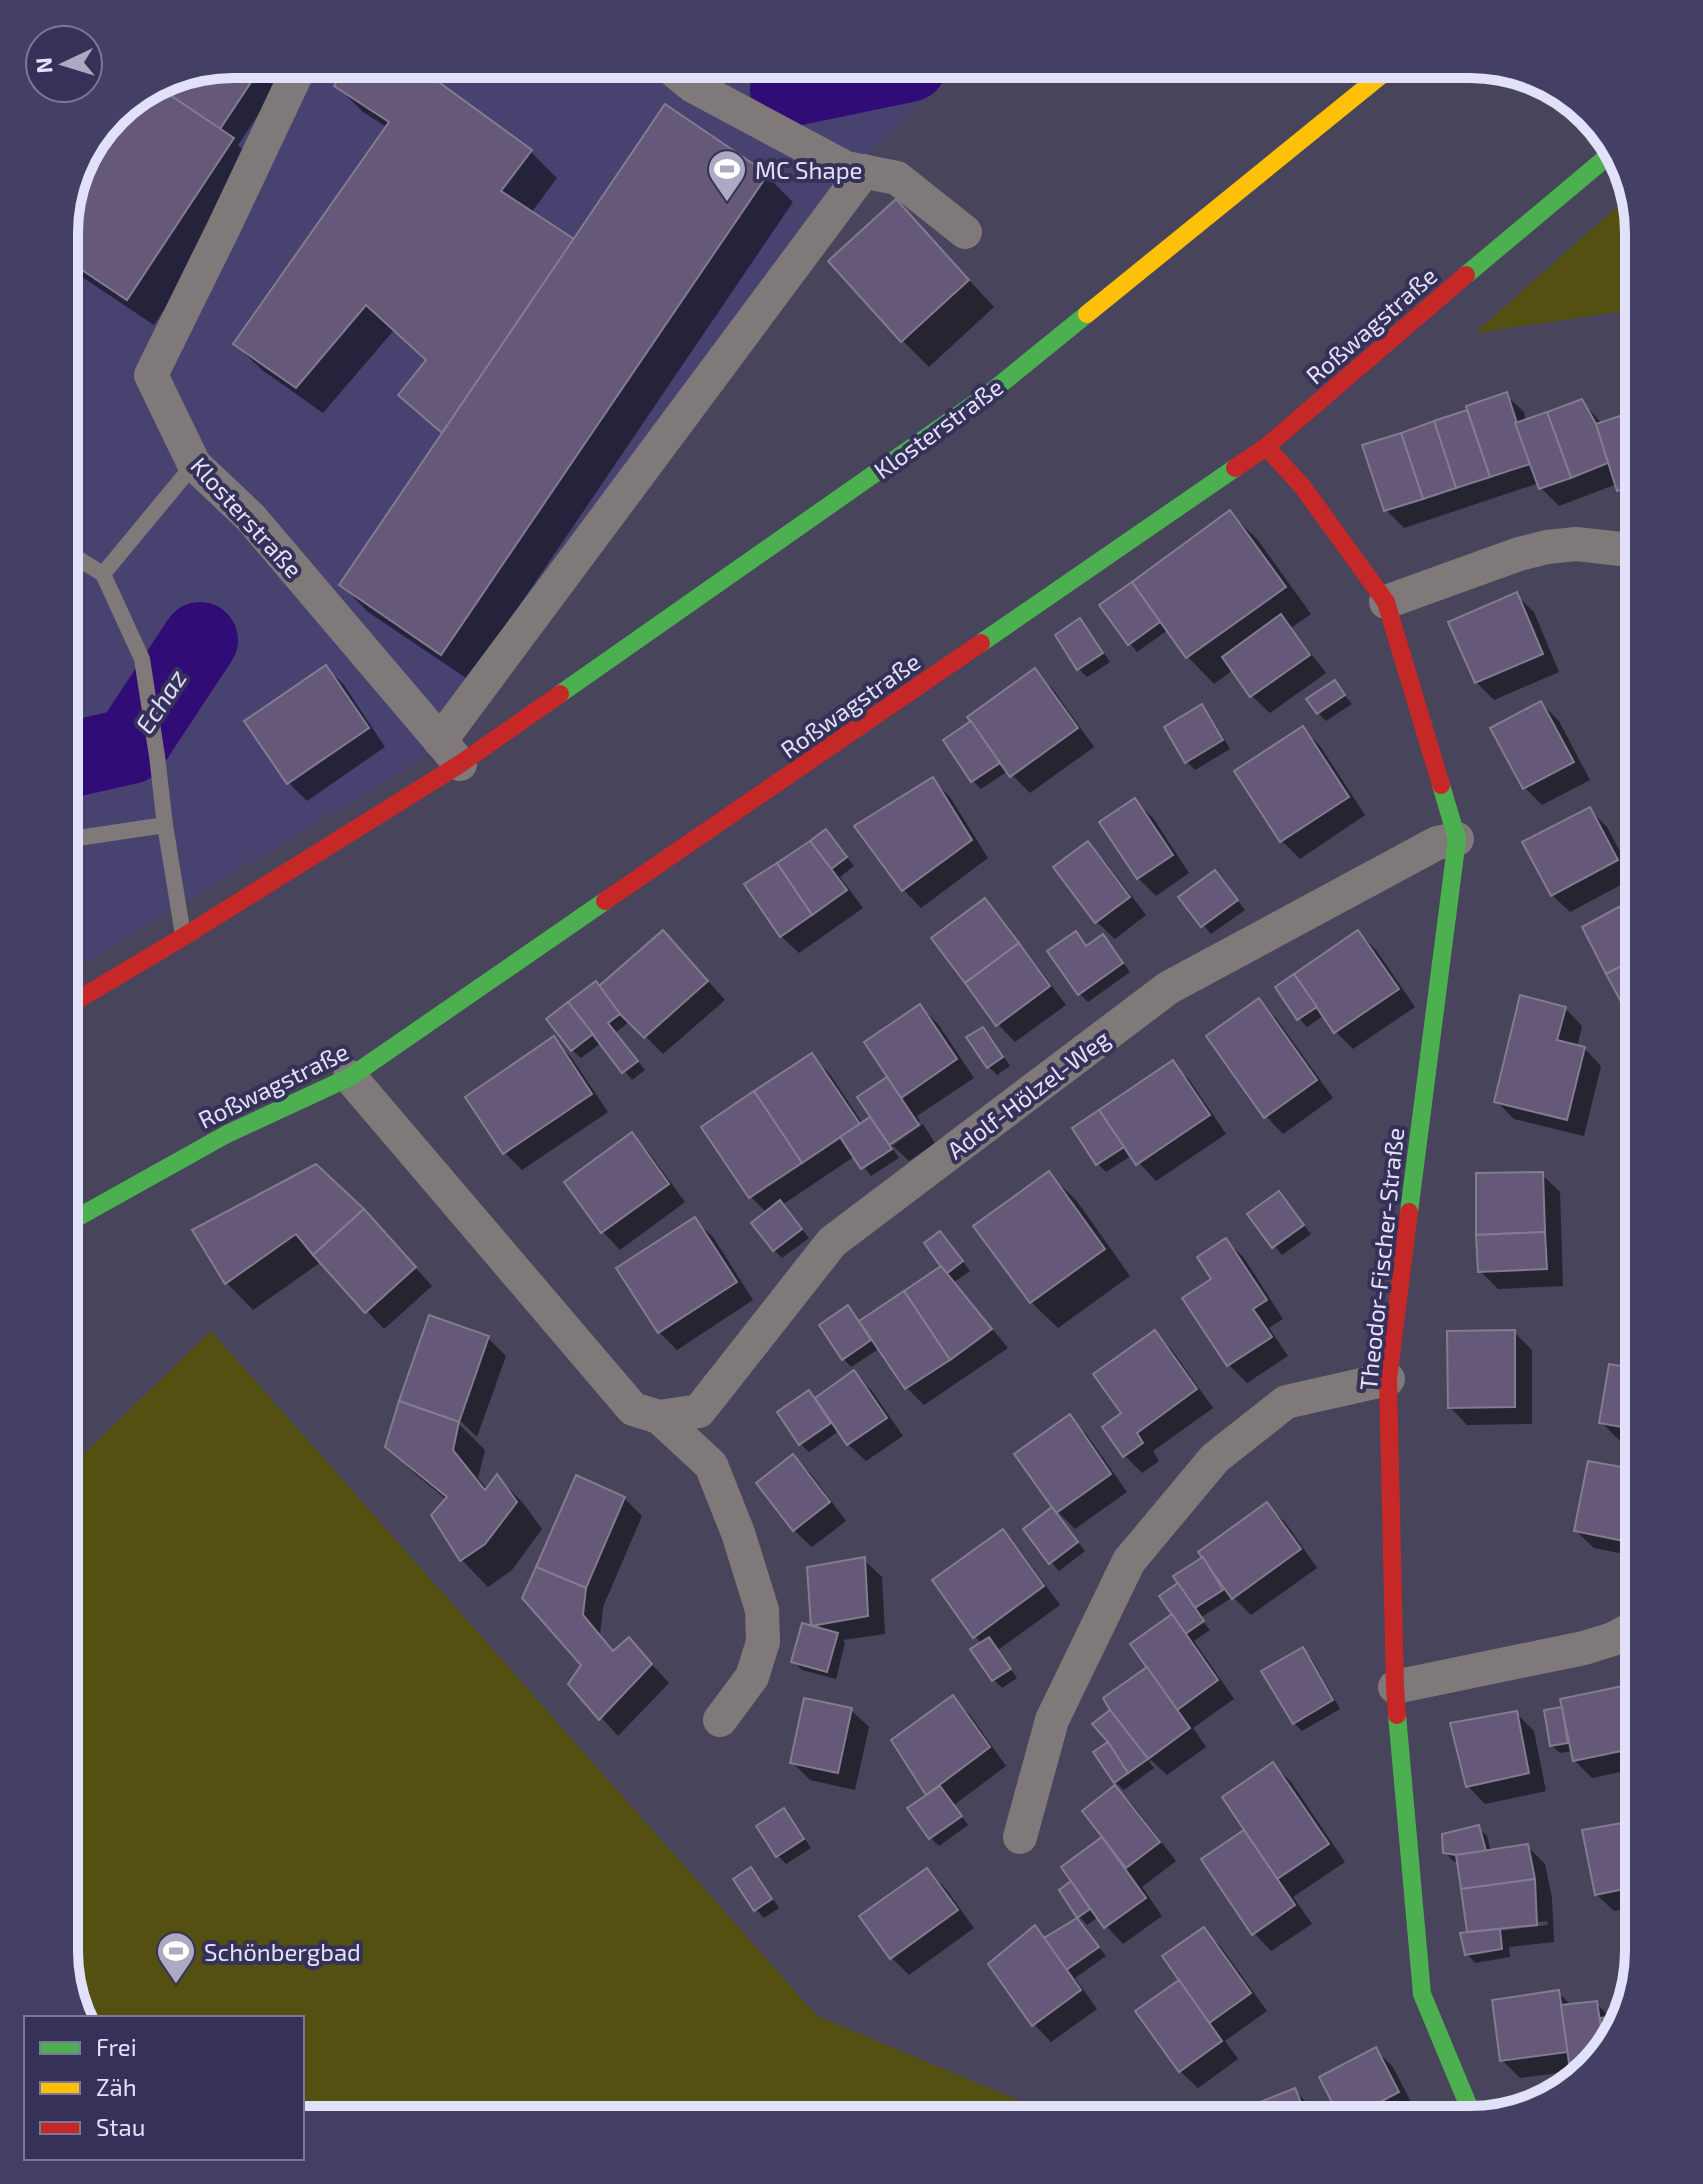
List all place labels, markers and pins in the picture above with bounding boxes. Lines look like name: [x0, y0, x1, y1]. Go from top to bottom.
sports icon: MC Shape: [706, 148, 748, 203]
place label: MC Shape: [755, 155, 862, 184]
sports icon: Schönbergbad: [155, 1930, 197, 1985]
place label: Schönbergbad: [204, 1937, 361, 1966]

